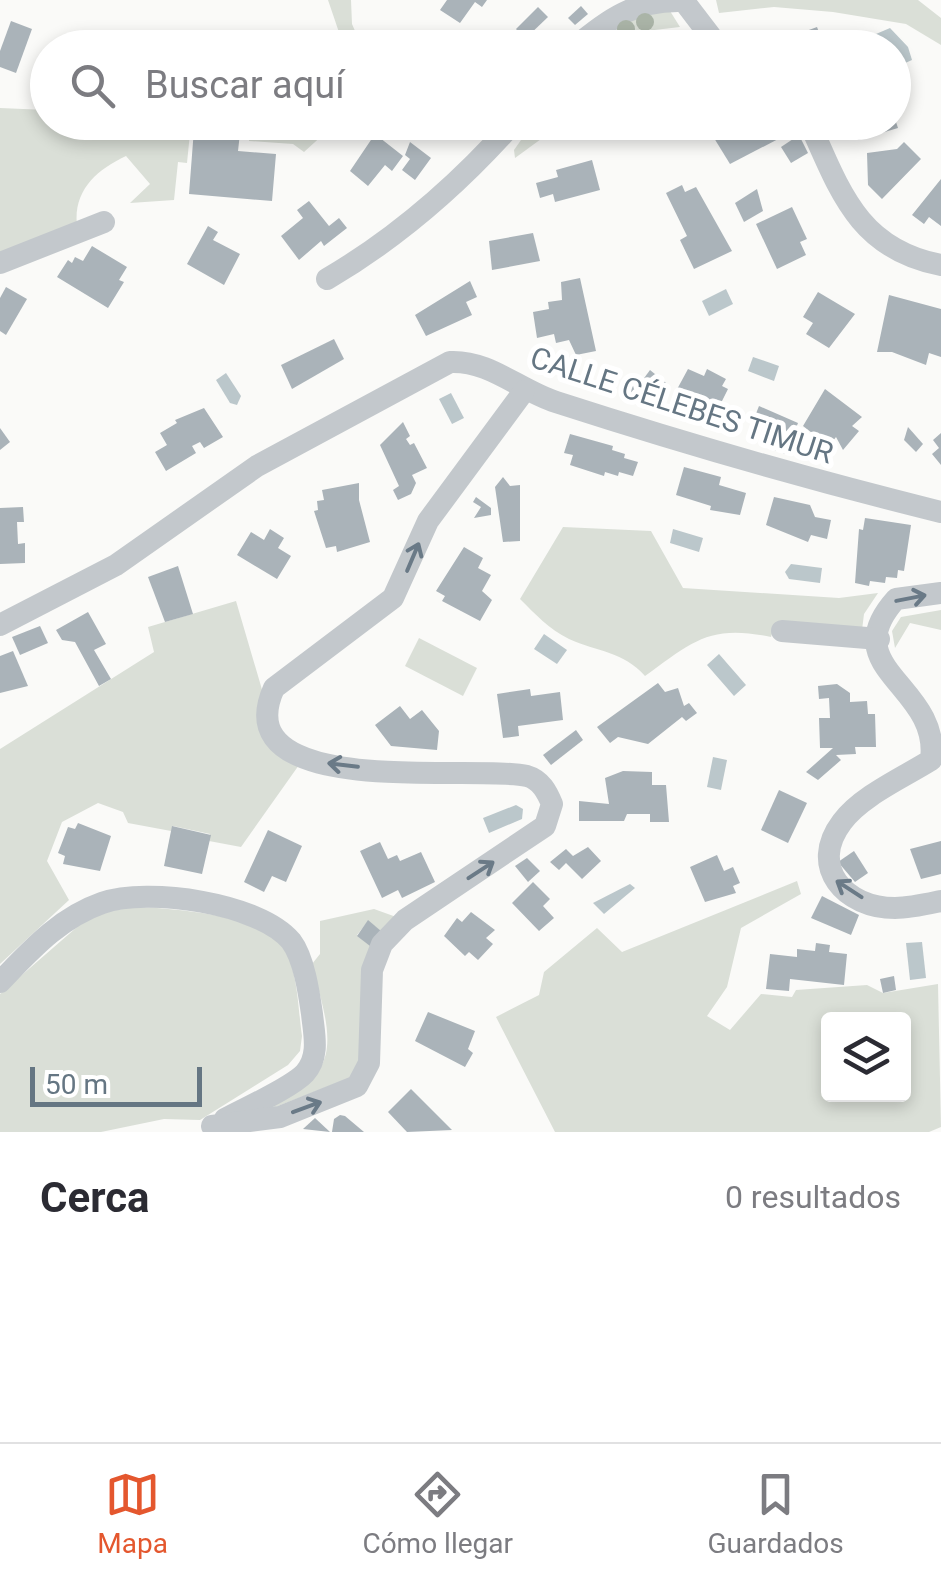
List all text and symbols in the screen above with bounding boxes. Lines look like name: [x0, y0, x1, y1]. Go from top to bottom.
search box: [30, 30, 911, 140]
icon: search: [65, 58, 120, 113]
text: Buscar aquí: [145, 63, 345, 107]
street label: CALLE CÉLEBES TIMUR: [526, 339, 838, 471]
one-way arrow: [405, 542, 423, 573]
one-way arrow: [894, 588, 926, 607]
one-way arrow: [327, 755, 359, 774]
one-way arrow: [466, 859, 494, 880]
one-way arrow: [835, 879, 863, 900]
map controls: [821, 1012, 911, 1102]
button: layers: [821, 1012, 911, 1102]
scale bar: [30, 1062, 202, 1106]
text: 50 m: [45, 1068, 108, 1101]
one-way arrow: [291, 1097, 322, 1115]
text: Cerca: [40, 1173, 150, 1222]
text: 0 resultados: [725, 1178, 901, 1216]
tab: Mapa: [97, 1467, 168, 1560]
tab: Cómo llegar: [362, 1467, 513, 1560]
tab: Guardados: [708, 1467, 844, 1560]

